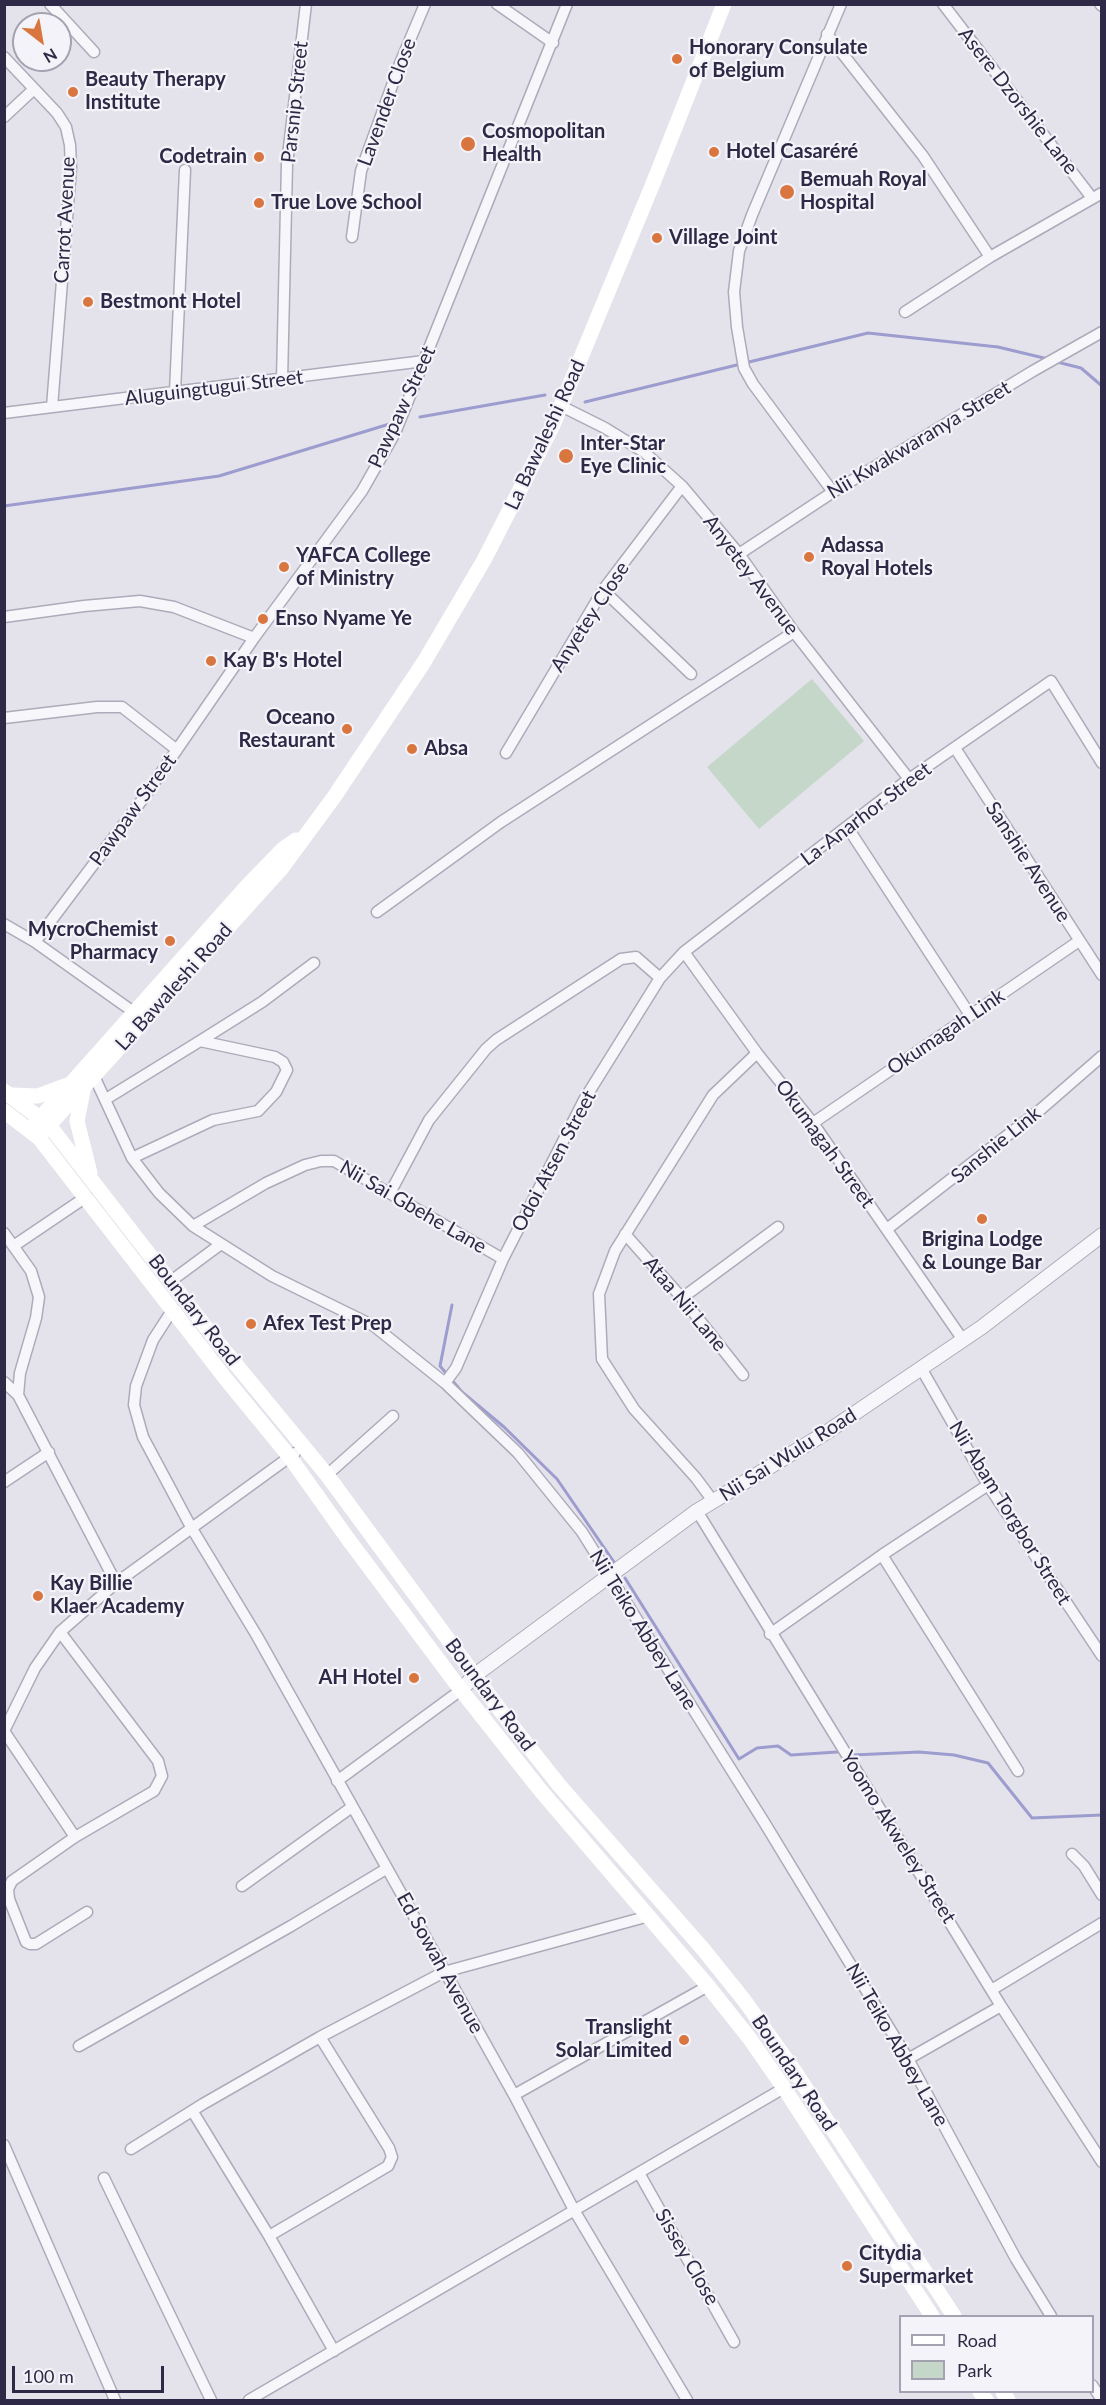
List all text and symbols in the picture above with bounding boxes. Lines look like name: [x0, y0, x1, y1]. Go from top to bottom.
north arrow: [12, 12, 72, 72]
street label: Asere Dzorshie Lane: [953, 23, 1083, 179]
street label: Lavender Close: [353, 35, 421, 169]
place label: Honorary Consulate of Belgium: [689, 36, 868, 83]
street label: Parsnip Street: [277, 40, 313, 164]
text: N: [40, 45, 61, 67]
marker: Honorary Consulate of Belgium: [670, 52, 684, 66]
place label: Beauty Therapy Institute: [85, 68, 226, 115]
marker: Beauty Therapy Institute: [66, 85, 80, 99]
place label: Cosmopolitan Health: [482, 120, 605, 167]
marker: Cosmopolitan Health: [459, 135, 477, 153]
place label: Hotel Casaréré: [726, 140, 858, 164]
place label: Codetrain: [159, 145, 247, 169]
marker: Hotel Casaréré: [707, 145, 721, 159]
marker: Codetrain: [252, 150, 266, 164]
street label: Carrot Avenue: [50, 156, 80, 284]
place label: Bemuah Royal Hospital: [800, 168, 927, 215]
marker: Bemuah Royal Hospital: [778, 183, 796, 201]
place label: True Love School: [271, 191, 422, 215]
marker: True Love School: [252, 196, 266, 210]
place label: Village Joint: [669, 226, 777, 250]
marker: Village Joint: [650, 231, 664, 245]
place label: Bestmont Hotel: [100, 290, 241, 314]
marker: Bestmont Hotel: [81, 295, 95, 309]
street label: Pawpaw Street: [363, 342, 441, 472]
street label: La Bawaleshi Road: [500, 356, 590, 514]
street label: Aluguingtugui Street: [123, 365, 305, 411]
street label: Nii Kwakwaranya Street: [823, 376, 1015, 504]
place label: Inter-Star Eye Clinic: [580, 432, 666, 479]
marker: Inter-Star Eye Clinic: [557, 447, 575, 465]
street label: Anyetey Avenue: [698, 510, 804, 640]
place label: Adassa Royal Hotels: [821, 534, 933, 581]
place label: YAFCA College of Ministry: [296, 544, 431, 591]
marker: Adassa Royal Hotels: [802, 550, 816, 564]
street label: Anyetey Close: [546, 557, 634, 677]
marker: YAFCA College of Ministry: [277, 560, 291, 574]
place label: Enso Nyame Ye: [275, 607, 412, 631]
marker: Enso Nyame Ye: [256, 612, 270, 626]
place label: Kay B's Hotel: [223, 649, 342, 673]
marker: Kay B's Hotel: [204, 654, 218, 668]
place label: Oceano Restaurant: [238, 706, 335, 753]
marker: Oceano Restaurant: [340, 722, 354, 736]
place label: Absa: [424, 737, 468, 761]
marker: Absa: [405, 742, 419, 756]
street label: Pawpaw Street: [85, 750, 181, 870]
street label: La-Anarhor Street: [796, 757, 936, 871]
street label: Sanshie Avenue: [980, 797, 1076, 927]
place label: MycroChemist Pharmacy: [28, 918, 158, 965]
street label: La Bawaleshi Road: [111, 918, 237, 1056]
marker: MycroChemist Pharmacy: [163, 934, 177, 948]
street label: Okumagah Link: [883, 984, 1009, 1080]
street label: Okumagah Street: [770, 1075, 880, 1213]
street label: Odoi Atsen Street: [507, 1086, 601, 1236]
street label: Sanshie Link: [946, 1102, 1046, 1188]
street label: Nii Sai Gbehe Lane: [335, 1155, 491, 1259]
marker: Brigina Lodge & Lounge Bar: [975, 1212, 989, 1226]
place label: Brigina Lodge & Lounge Bar: [921, 1228, 1043, 1275]
street label: Boundary Road: [143, 1250, 245, 1370]
street label: Ataa Nii Lane: [638, 1252, 732, 1356]
place label: Afex Test Prep: [263, 1312, 392, 1336]
marker: Afex Test Prep: [244, 1317, 258, 1331]
street label: Nii Sai Wulu Road: [715, 1403, 861, 1507]
street label: Nii Abam Torgbor Street: [944, 1417, 1076, 1609]
street label: Nii Teiko Abbey Lane: [584, 1546, 702, 1714]
place label: Kay Billie Klaer Academy: [50, 1572, 184, 1619]
marker: Kay Billie Klaer Academy: [31, 1589, 45, 1603]
street label: Boundary Road: [440, 1634, 540, 1756]
place label: AH Hotel: [318, 1666, 402, 1690]
marker: AH Hotel: [407, 1671, 421, 1685]
street label: Yoomo Akweley Street: [835, 1746, 961, 1928]
street label: Ed Sowah Avenue: [391, 1888, 489, 2038]
street label: Nii Teiko Abbey Lane: [841, 1959, 953, 2131]
street label: Boundary Road: [746, 2010, 842, 2136]
place label: Translight Solar Limited: [555, 2016, 672, 2063]
marker: Translight Solar Limited: [677, 2033, 691, 2047]
street label: Sissey Close: [650, 2205, 724, 2309]
place label: Citydia Supermarket: [859, 2242, 973, 2289]
marker: Citydia Supermarket: [840, 2259, 854, 2273]
legend: [899, 2315, 1094, 2393]
text: Road: [957, 2329, 997, 2351]
scale bar: [15, 2354, 166, 2392]
text: Park: [957, 2359, 992, 2381]
text: 100 m: [23, 2365, 74, 2387]

